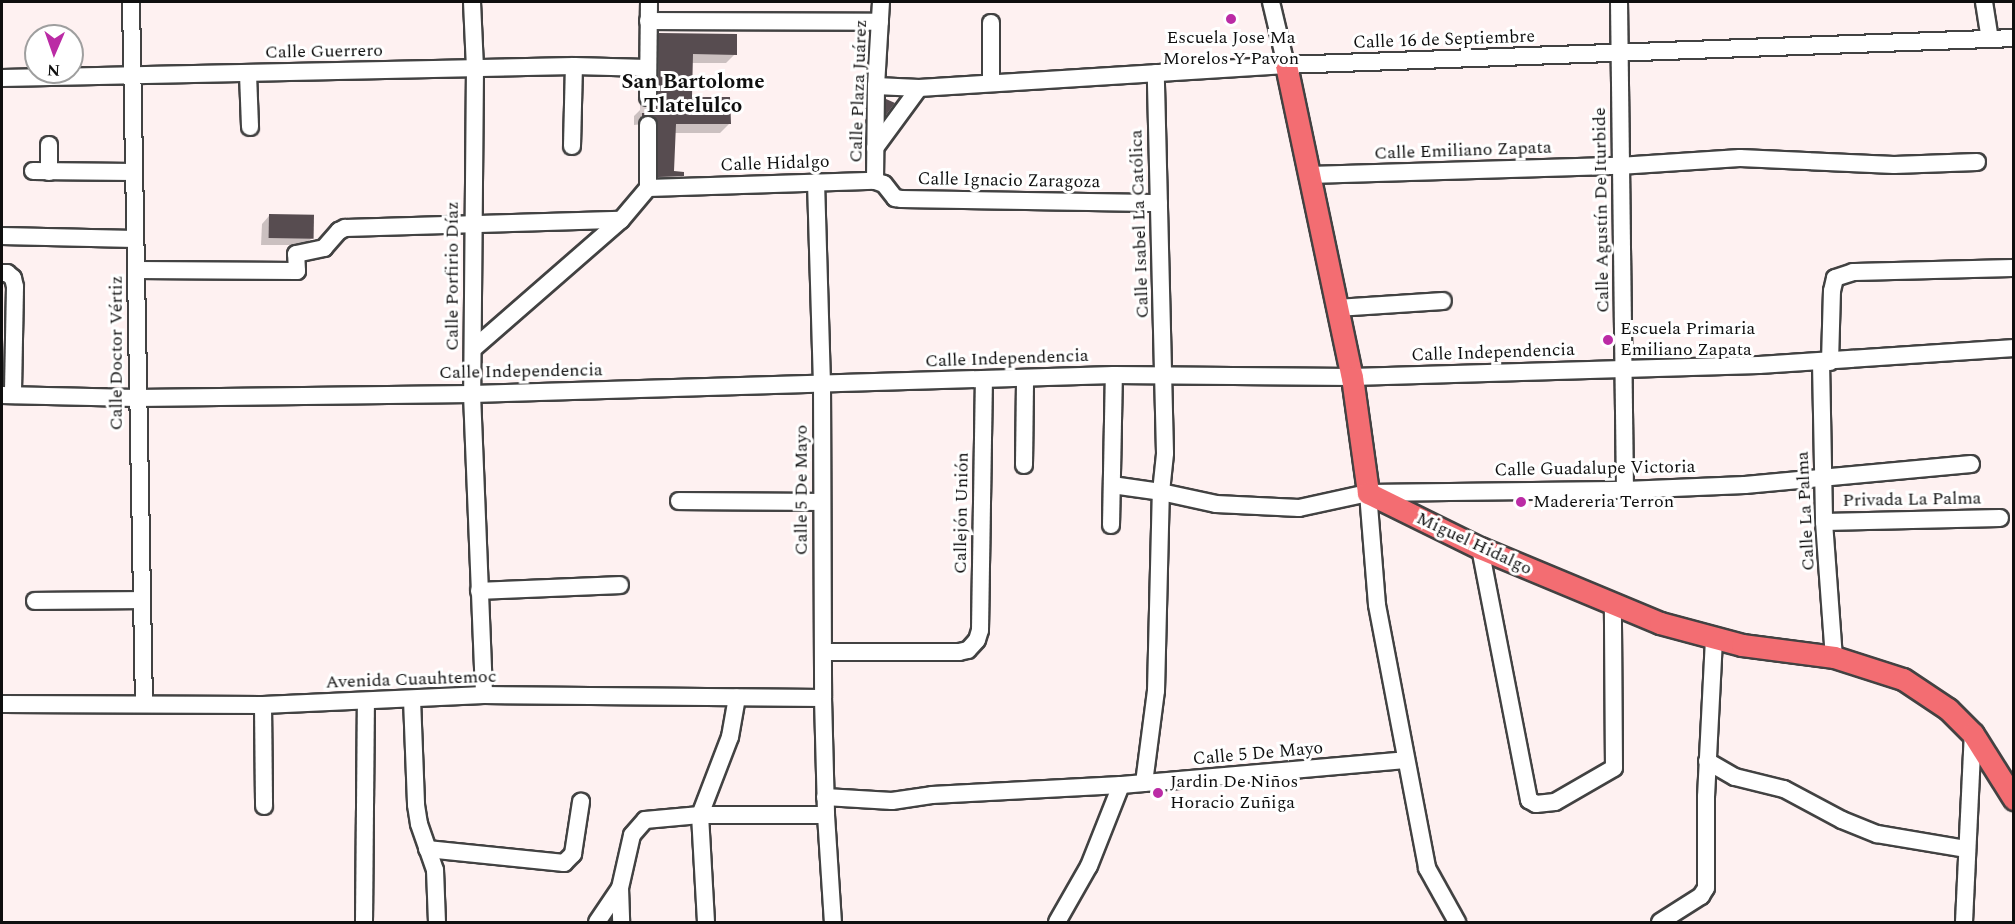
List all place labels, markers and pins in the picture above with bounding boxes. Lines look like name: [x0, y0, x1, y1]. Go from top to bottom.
marker: Escuela Jose Ma Morelos Y Pavon: [1224, 12, 1238, 26]
place label: Escuela Jose Ma Morelos Y Pavon: [1163, 28, 1299, 70]
place label: Escuela Primaria Emiliano Zapata: [1620, 319, 1755, 362]
marker: Escuela Primaria Emiliano Zapata: [1601, 333, 1615, 347]
place label: Madereria Terron: [1533, 491, 1674, 513]
marker: Madereria Terron: [1514, 495, 1528, 509]
place label: Jardin De Niños Horacio Zuñiga: [1170, 772, 1298, 814]
marker: Jardin De Niños Horacio Zuñiga: [1151, 786, 1165, 800]

